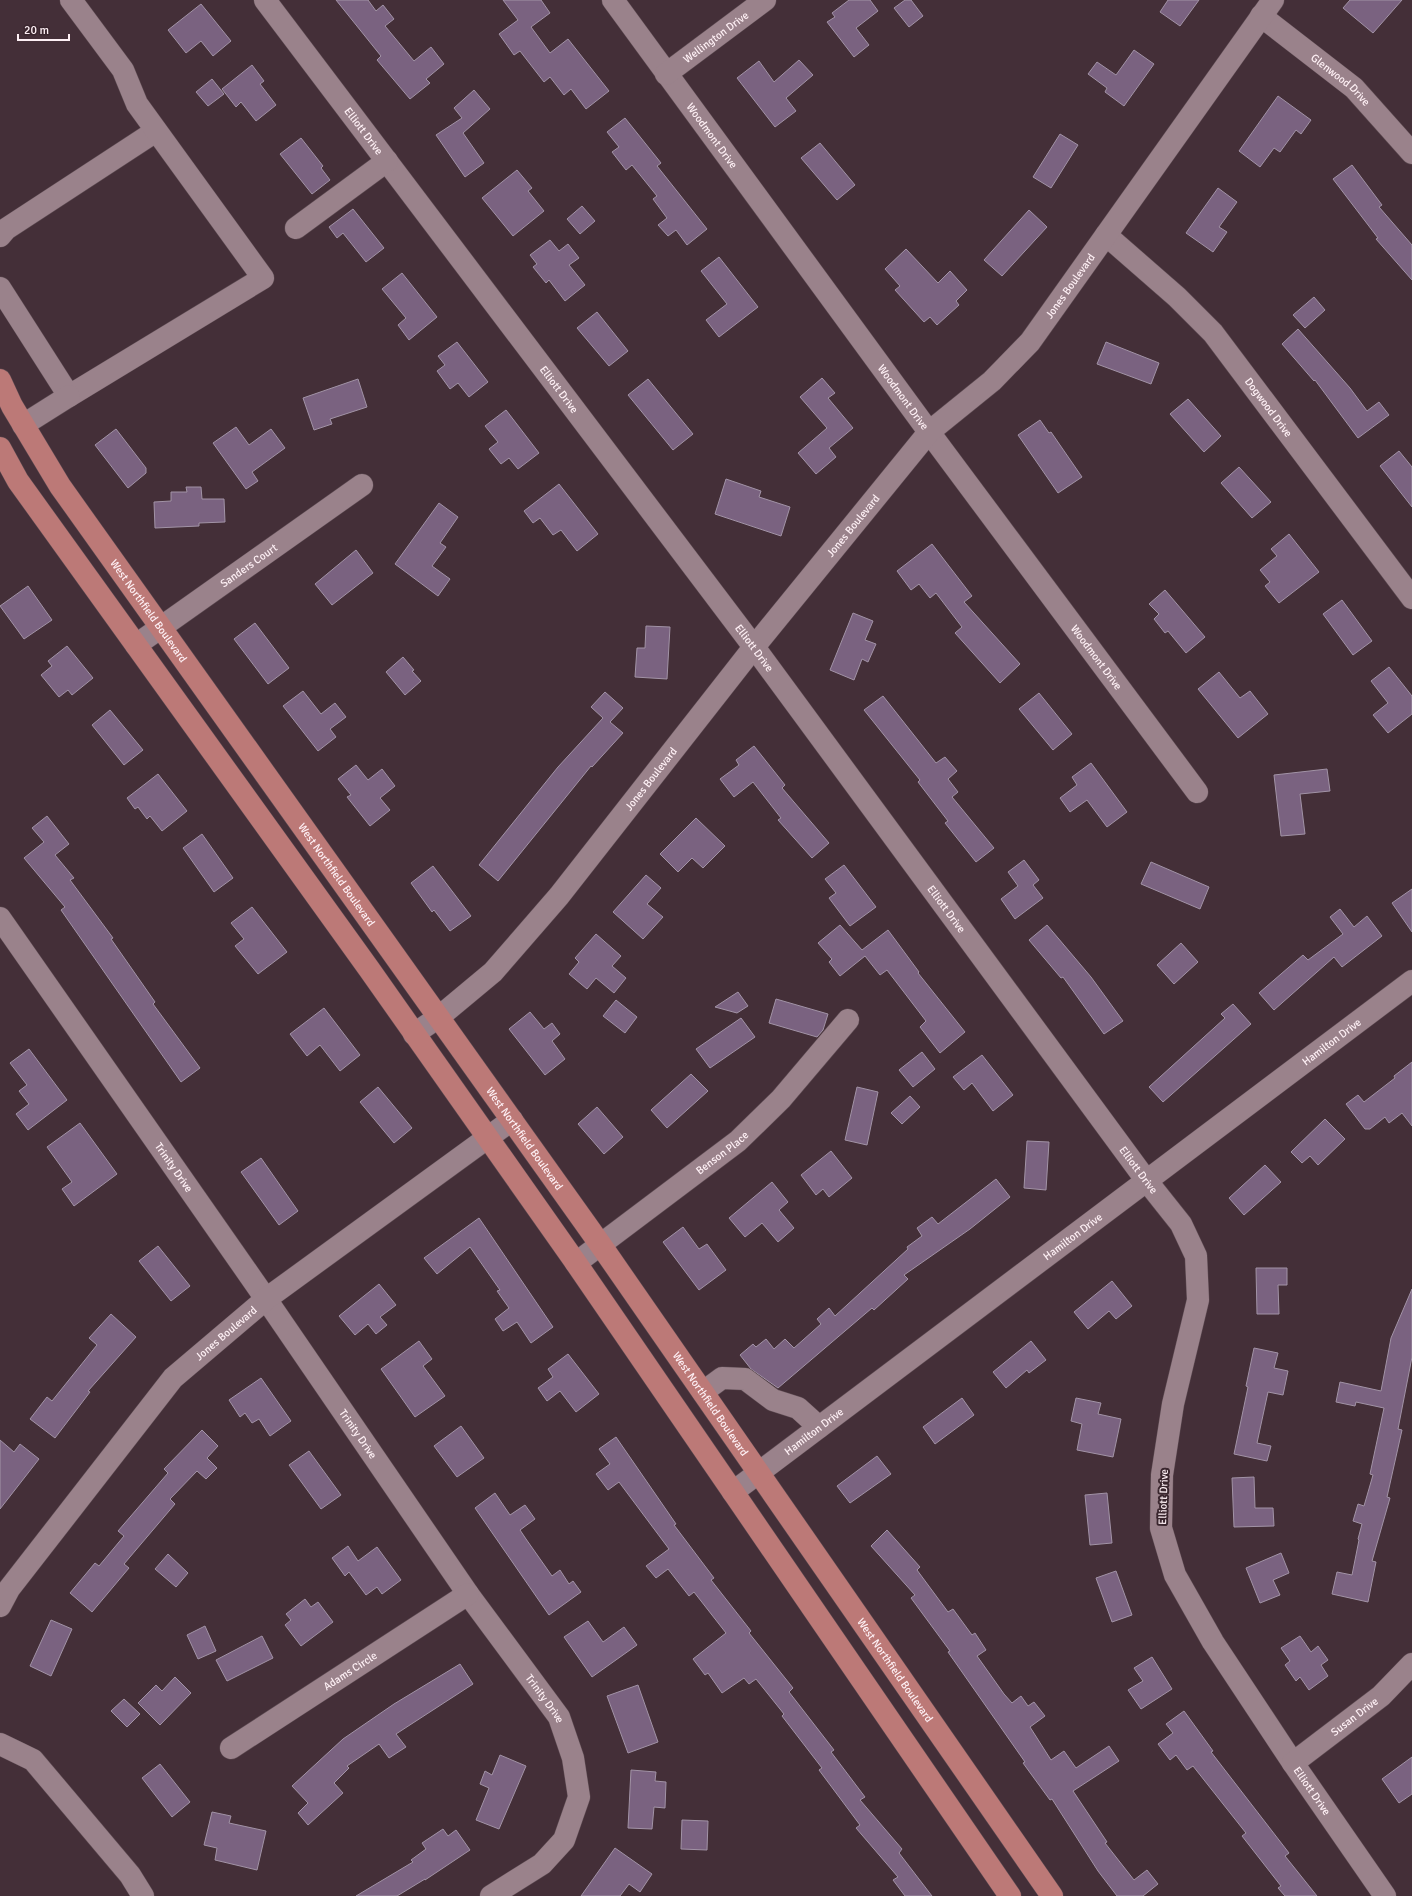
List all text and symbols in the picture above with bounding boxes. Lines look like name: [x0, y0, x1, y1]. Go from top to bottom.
street label: Wellington Drive: [681, 9, 751, 66]
scale bar: [18, 16, 69, 42]
text: 20 m: [24, 23, 49, 38]
street label: Glenwood Drive: [1308, 51, 1373, 109]
street label: Woodmont Drive: [684, 101, 740, 171]
street label: Elliott Drive: [341, 105, 386, 157]
street label: Jones Boulevard: [1043, 251, 1098, 321]
street label: Woodmont Drive: [875, 362, 931, 433]
street label: Elliott Drive: [537, 363, 581, 416]
street label: Dogwood Drive: [1242, 375, 1295, 440]
street label: Jones Boulevard: [824, 492, 883, 560]
street label: Sanders Court: [218, 541, 280, 590]
street label: West Northfield Boulevard: [107, 557, 190, 665]
street label: Elliott Drive: [732, 622, 776, 674]
street label: Woodmont Drive: [1068, 622, 1125, 693]
street label: Jones Boulevard: [622, 745, 680, 813]
street label: West Northfield Boulevard: [295, 821, 378, 929]
street label: Elliott Drive: [924, 883, 968, 935]
street label: Hamilton Drive: [1300, 1016, 1364, 1068]
street label: West Northfield Boulevard: [483, 1085, 566, 1193]
street label: Benson Place: [693, 1129, 751, 1177]
street label: Trinity Drive: [152, 1140, 195, 1195]
street label: Elliott Drive: [1116, 1144, 1160, 1196]
street label: Hamilton Drive: [1041, 1210, 1105, 1263]
street label: Jones Boulevard: [193, 1303, 260, 1363]
street label: West Northfield Boulevard: [670, 1350, 751, 1459]
street label: Hamilton Drive: [782, 1405, 846, 1458]
street label: Trinity Drive: [336, 1407, 379, 1461]
street label: Elliott Drive: [1156, 1469, 1171, 1525]
street label: West Northfield Boulevard: [854, 1616, 936, 1725]
street label: Adams Circle: [321, 1649, 380, 1693]
street label: Trinity Drive: [523, 1672, 566, 1724]
street label: Susan Drive: [1328, 1695, 1381, 1739]
street label: Elliott Drive: [1291, 1764, 1333, 1818]

